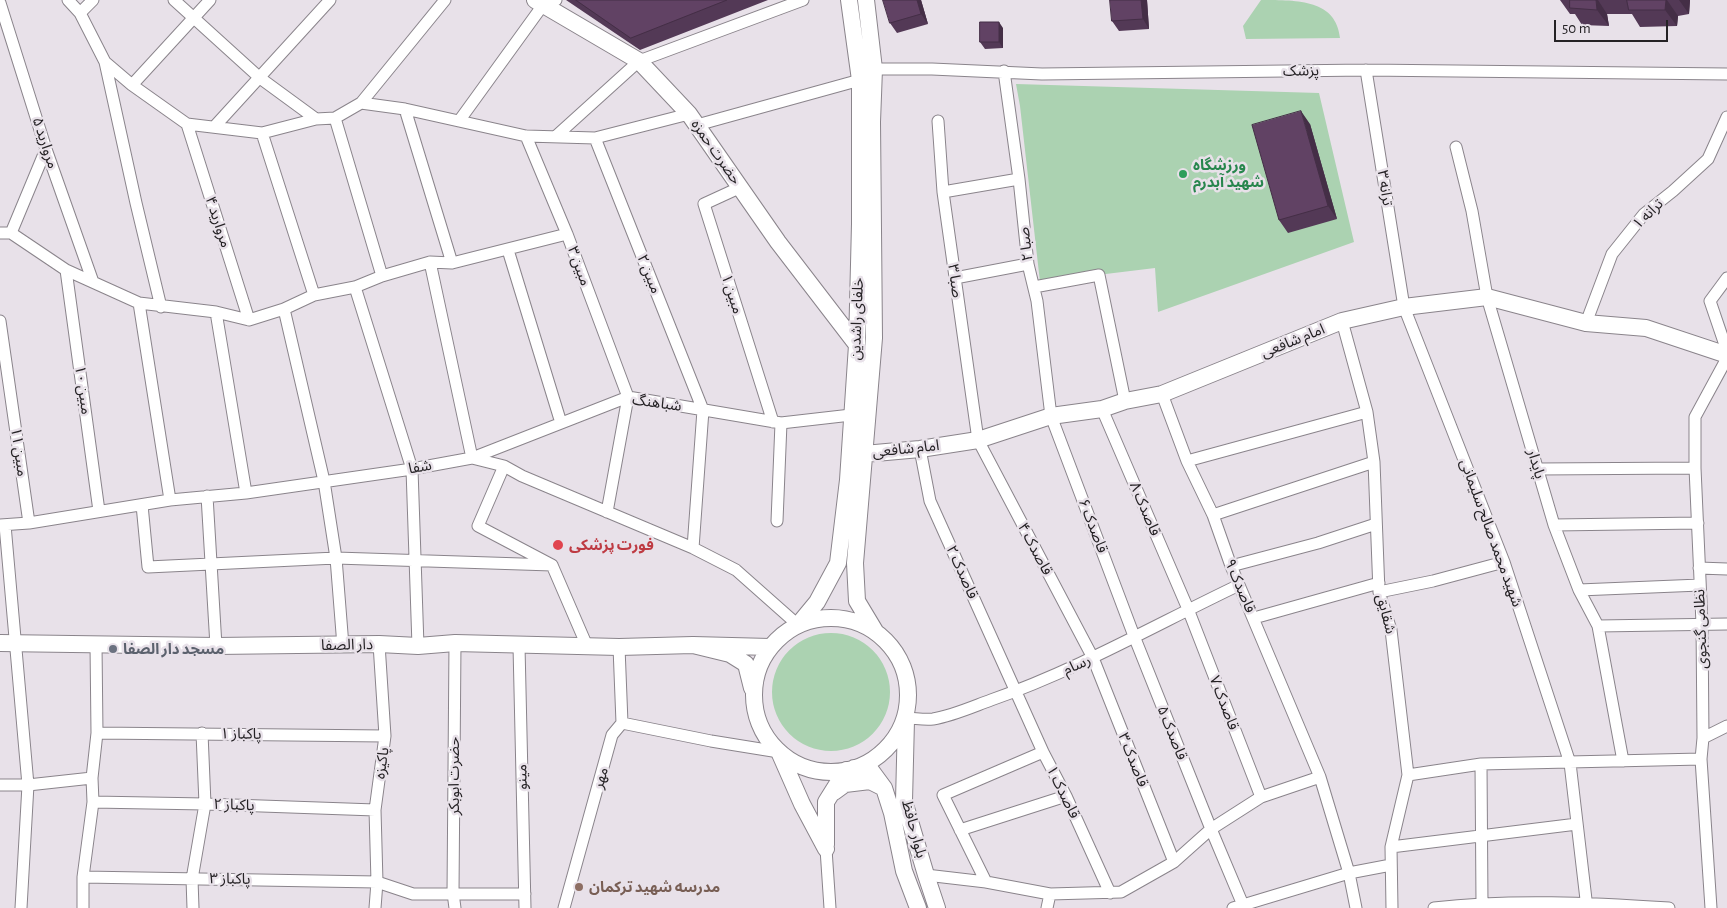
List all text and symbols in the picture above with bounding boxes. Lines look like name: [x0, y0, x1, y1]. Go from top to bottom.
scale bar: [1557, 10, 1671, 42]
text: 50 m: [1562, 21, 1591, 36]
street label: پزشک: [1283, 62, 1319, 80]
street label: مروارید ۵: [28, 115, 62, 171]
street label: حضرت حمزه: [687, 116, 745, 188]
place label: ورزشگاه شهید آبدرم: [1193, 156, 1264, 191]
marker: ورزشگاه شهید آبدرم: [1177, 168, 1189, 180]
street label: ترانه ۳: [1373, 169, 1397, 207]
street label: مروارید ۴: [201, 194, 235, 250]
street label: ترانه ۱: [1629, 195, 1667, 233]
street label: صبا ۲: [1015, 226, 1037, 262]
street label: مبین ۳: [564, 244, 594, 288]
street label: مبین ۲: [633, 252, 665, 296]
street label: صبا ۳: [944, 263, 966, 299]
street label: مبین ۱: [717, 272, 747, 316]
street label: خلفای راشدین: [847, 277, 867, 361]
street label: امام شافعی: [1258, 320, 1328, 362]
street label: مبین ۱۰: [71, 364, 95, 416]
street label: شباهنگ: [631, 391, 683, 415]
street label: مبین ۱۱: [7, 426, 31, 478]
street label: امام شافعی: [872, 437, 940, 461]
street label: پایدار: [1523, 447, 1549, 481]
street label: شفا: [407, 456, 433, 478]
street label: شهید محمد صالح سلیمانی: [1456, 457, 1526, 609]
street label: قاصدک ۸: [1126, 479, 1164, 539]
street label: قاصدک ۶: [1074, 496, 1112, 556]
street label: قاصدک ۴: [1014, 520, 1056, 578]
place label: فورت پزشکی: [569, 536, 654, 554]
marker: فورت پزشکی: [551, 538, 565, 552]
street label: قاصدک ۲: [942, 542, 982, 602]
street label: قاصدک ۹: [1221, 556, 1259, 616]
street label: نظامی گنجوی: [1691, 589, 1711, 669]
street label: شقایق: [1372, 592, 1400, 636]
street label: دار الصفا: [321, 636, 373, 654]
place label: مسجد دار الصفا: [123, 640, 224, 658]
marker: مسجد دار الصفا: [107, 643, 119, 655]
street label: رسام: [1060, 651, 1094, 679]
street label: قاصدک ۷: [1205, 673, 1243, 733]
street label: قاصدک ۵: [1153, 703, 1191, 763]
street label: پاکباز ۱: [220, 725, 262, 743]
street label: قاصدک ۳: [1114, 730, 1152, 790]
street label: حضرت ابوبکر: [445, 737, 463, 815]
street label: پاکیزه: [371, 746, 393, 780]
street label: قاصدک ۱: [1042, 763, 1084, 821]
street label: مینو: [513, 764, 531, 790]
street label: مهر: [589, 765, 613, 791]
street label: پاکباز ۲: [213, 795, 255, 815]
street label: بلوار حافظ: [898, 798, 930, 860]
street label: پاکباز ۳: [209, 870, 251, 888]
place label: مدرسه شهید ترکمان: [589, 878, 720, 896]
marker: مدرسه شهید ترکمان: [573, 881, 585, 893]

